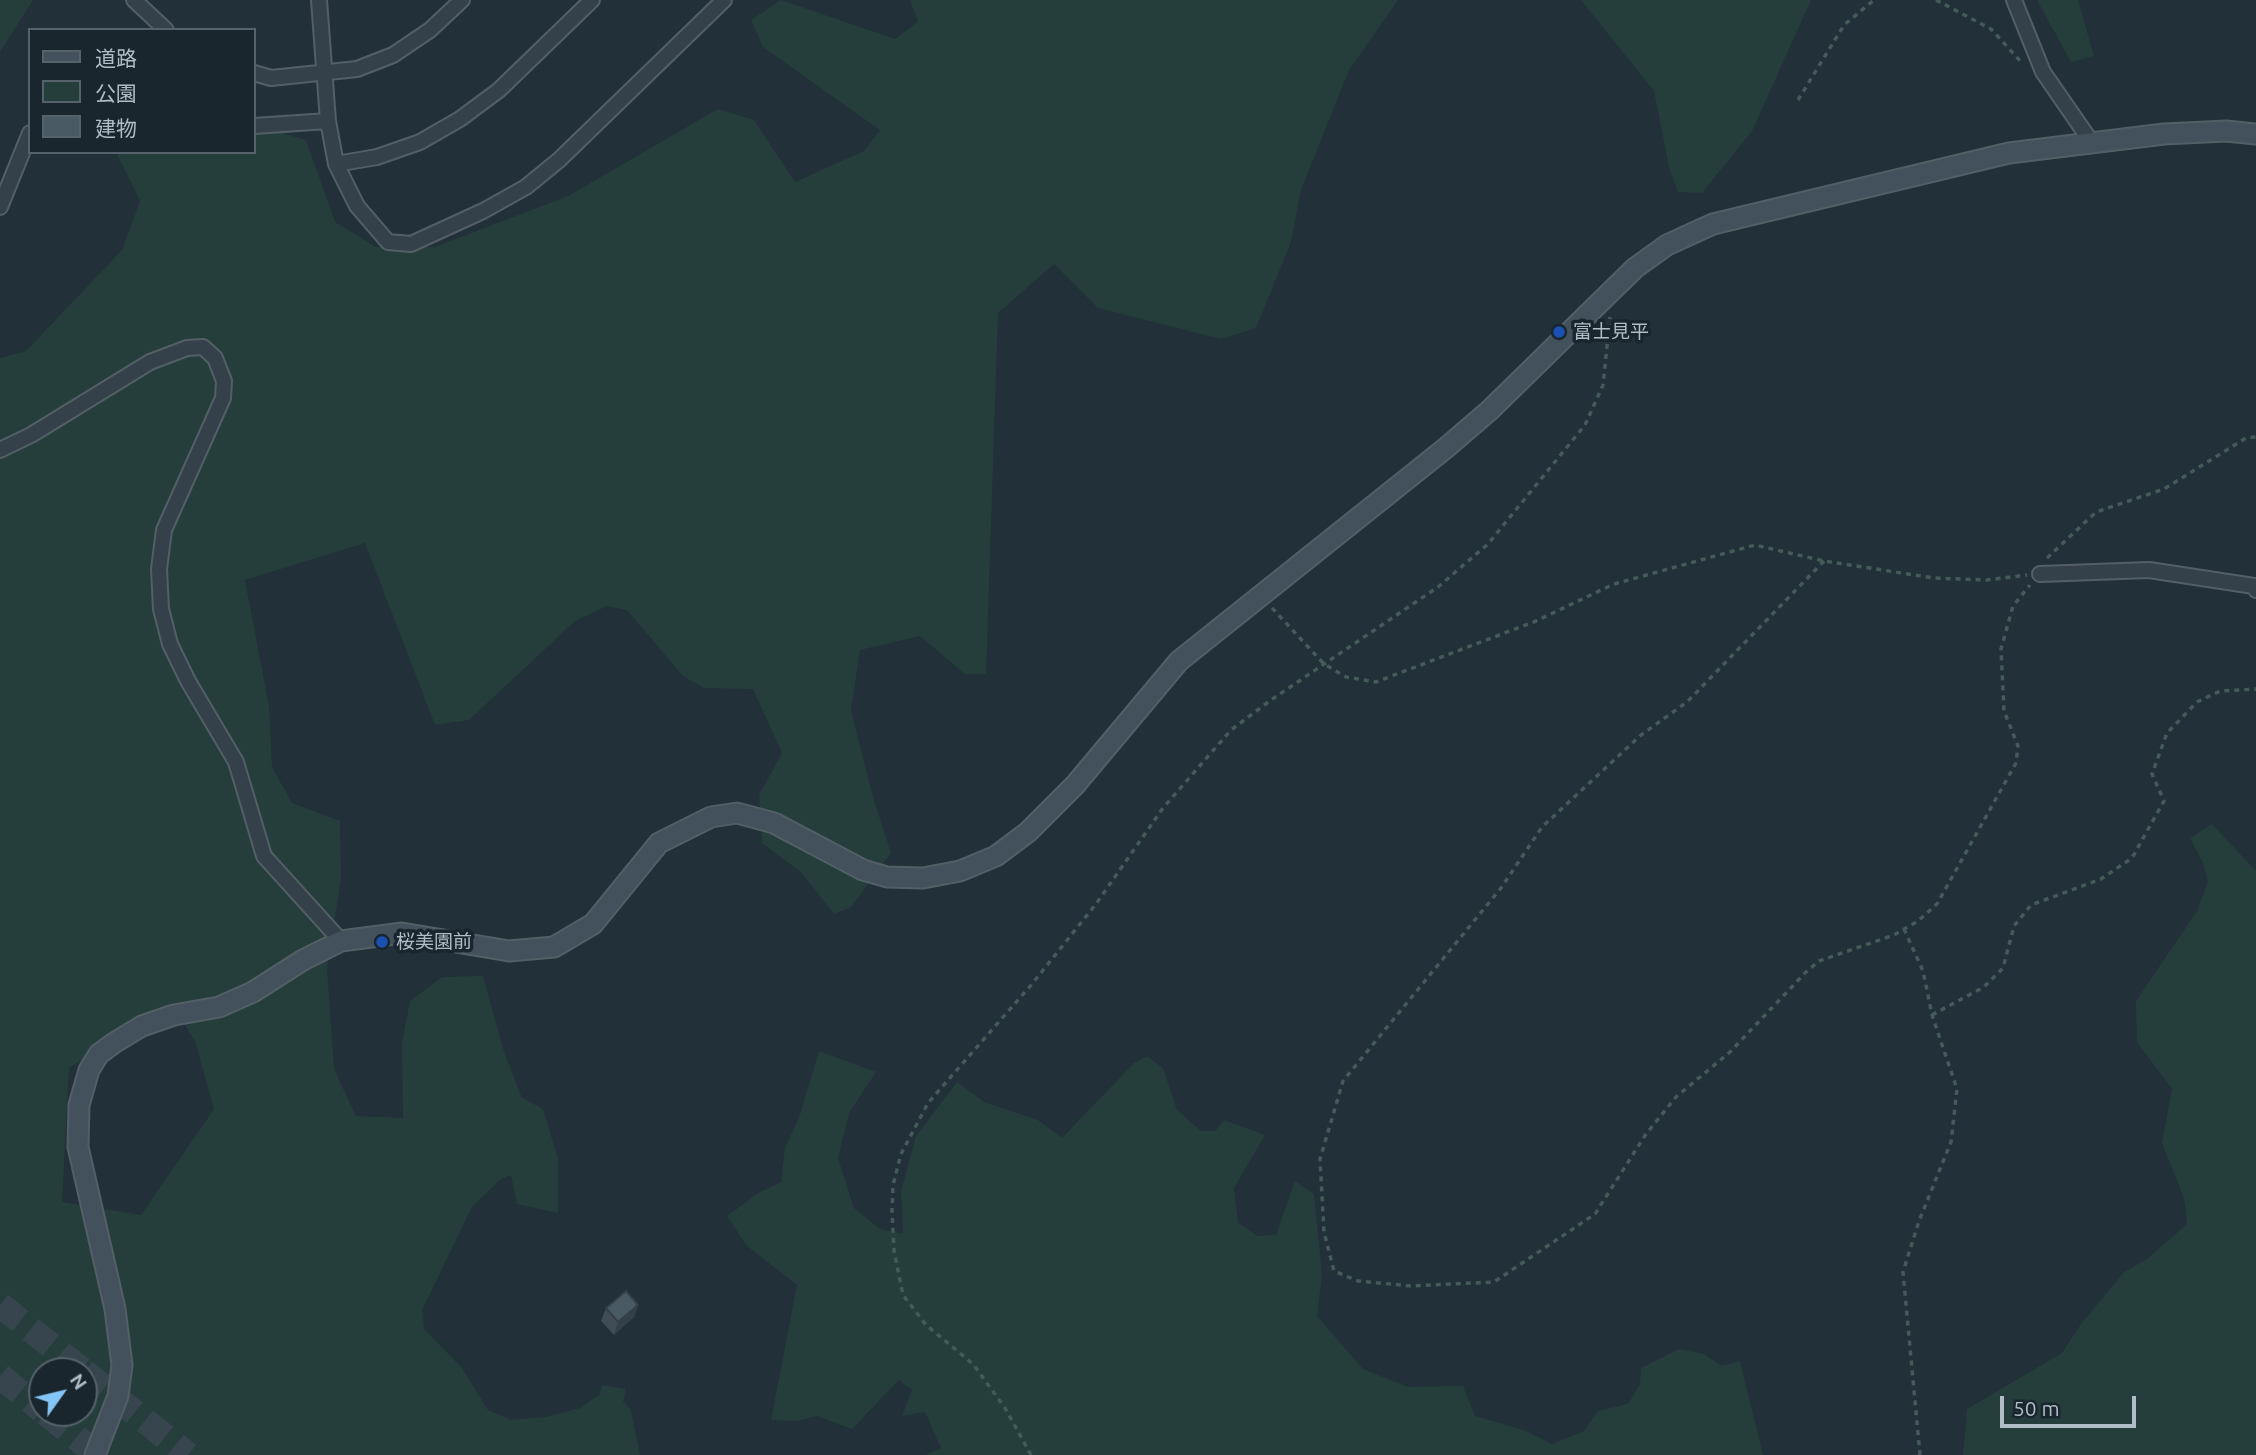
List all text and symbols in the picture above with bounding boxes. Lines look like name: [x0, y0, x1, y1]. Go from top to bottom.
legend: [28, 28, 256, 154]
text: 道路: [95, 46, 137, 70]
text: 公園: [95, 81, 137, 105]
text: 建物: [95, 116, 137, 140]
place label: 富士見平: [1573, 321, 1649, 343]
marker: 富士見平: [1551, 324, 1567, 340]
place label: 桜美園前: [396, 931, 472, 953]
marker: 桜美園前: [374, 934, 390, 950]
north arrow: [28, 1357, 98, 1427]
text: N: [66, 1369, 92, 1393]
scale bar: [2004, 1382, 2140, 1426]
text: 50 m: [2013, 1396, 2060, 1420]

